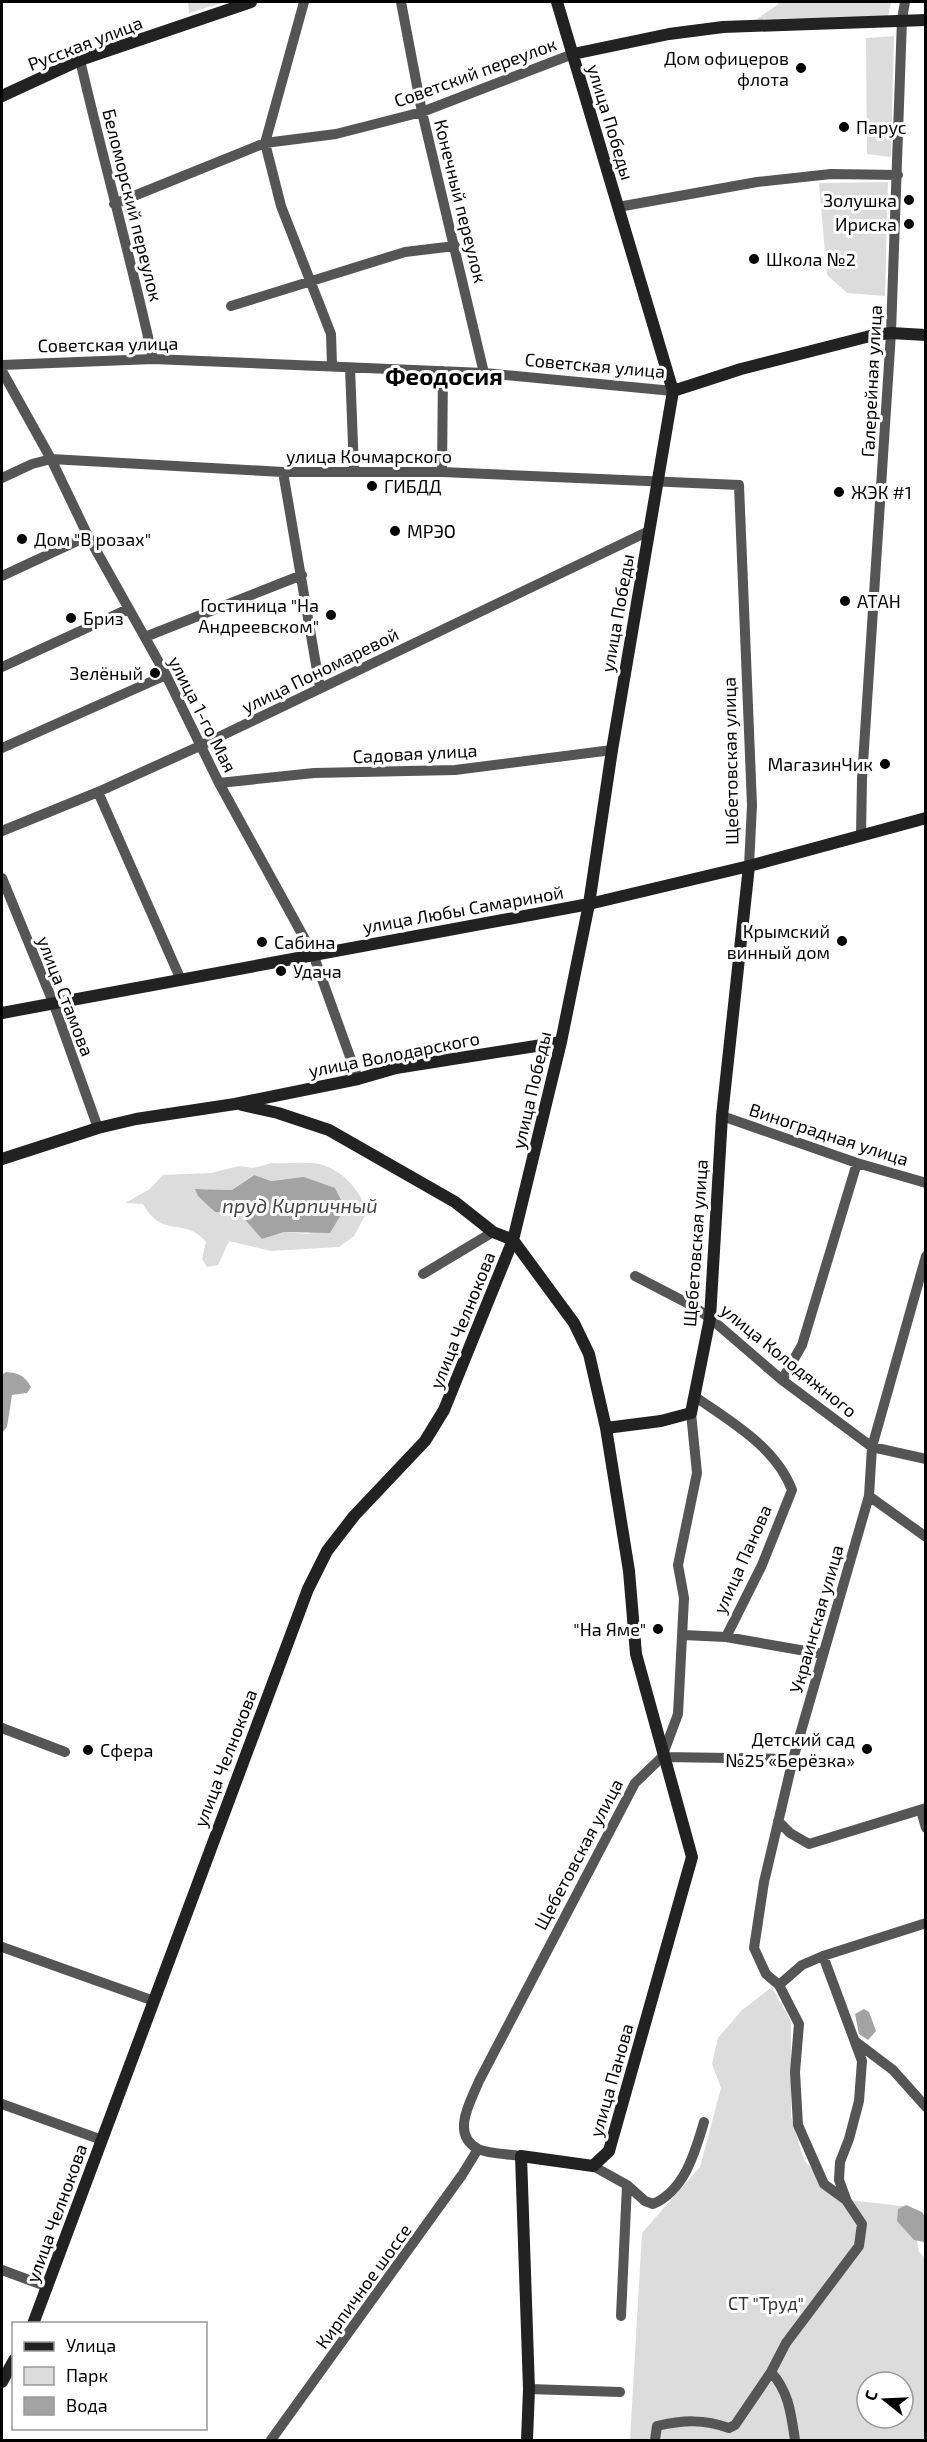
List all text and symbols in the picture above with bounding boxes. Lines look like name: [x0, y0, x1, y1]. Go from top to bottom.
street label: Русская улица: [24, 11, 146, 75]
street label: Советский переулок: [391, 32, 560, 112]
place label: Дом офицеров флота: [664, 47, 789, 90]
street label: улица Победы: [583, 61, 639, 183]
marker: Дом офицеров флота: [794, 61, 808, 75]
street label: Беломорский переулок: [98, 106, 168, 304]
place label: Парус: [856, 116, 907, 138]
street label: Конечный переулок: [430, 117, 492, 286]
marker: Парус: [837, 120, 851, 134]
place label: Золушка: [823, 189, 897, 211]
marker: Золушка: [902, 193, 916, 207]
place label: Ириска: [835, 213, 897, 235]
marker: Ириска: [902, 217, 916, 231]
place label: Школа №2: [766, 248, 856, 270]
marker: Школа №2: [747, 252, 761, 266]
street label: Галерейная улица: [856, 304, 886, 458]
street label: Советская улица: [37, 332, 179, 356]
street label: Советская улица: [524, 348, 666, 382]
district label: Феодосия: [385, 361, 503, 390]
street label: улица Кочмарского: [286, 445, 452, 467]
place label: ГИБДД: [384, 475, 442, 497]
marker: ГИБДД: [365, 479, 379, 493]
place label: ЖЭК #1: [851, 481, 912, 503]
marker: ЖЭК #1: [832, 485, 846, 499]
place label: МРЭО: [407, 520, 456, 542]
marker: МРЭО: [388, 524, 402, 538]
place label: Дом "В розах": [34, 528, 151, 550]
marker: Дом "В розах": [15, 532, 29, 546]
street label: улица Победы: [596, 552, 638, 674]
place label: АТАН: [857, 590, 901, 612]
place label: Гостиница "На Андреевском": [198, 594, 319, 637]
marker: АТАН: [838, 594, 852, 608]
place label: Бриз: [83, 607, 124, 629]
marker: Гостиница "На Андреевском": [324, 608, 338, 622]
marker: Бриз: [64, 611, 78, 625]
street label: улица Пономаревой: [238, 622, 402, 718]
street label: улица 1-го Мая: [164, 652, 242, 776]
place label: Зелёный: [70, 662, 143, 684]
marker: Зелёный: [148, 666, 162, 680]
street label: Щебетовская улица: [718, 677, 742, 845]
street label: Садовая улица: [352, 739, 478, 767]
place label: МагазинЧик: [768, 753, 873, 775]
marker: МагазинЧик: [878, 757, 892, 771]
street label: улица Любы Самариной: [361, 880, 565, 938]
place label: Крымский винный дом: [727, 920, 830, 963]
place label: Сабина: [274, 931, 336, 953]
street label: улица Стамова: [33, 933, 99, 1059]
marker: Крымский винный дом: [835, 934, 849, 948]
marker: Сабина: [255, 935, 269, 949]
place label: Удача: [293, 960, 342, 982]
marker: Удача: [274, 964, 288, 978]
street label: улица Володарского: [307, 1027, 481, 1081]
street label: улица Победы: [507, 1029, 555, 1151]
street label: Виноградная улица: [747, 1098, 911, 1170]
street label: Щебетовская улица: [678, 1158, 712, 1328]
water label: пруд Кирпичный: [222, 1193, 378, 1217]
street label: улица Челнокова: [424, 1248, 500, 1392]
street label: улица Колодяжного: [716, 1298, 862, 1422]
street label: улица Панова: [708, 1501, 776, 1617]
street label: Украинская улица: [784, 1542, 848, 1696]
place label: "На Яме": [573, 1618, 646, 1640]
marker: "На Яме": [651, 1622, 665, 1636]
street label: улица Челнокова: [189, 1686, 261, 1830]
place label: Детский сад №25 «Берёзка»: [725, 1728, 855, 1771]
place label: Сфера: [100, 1739, 153, 1761]
marker: Детский сад №25 «Берёзка»: [860, 1742, 874, 1756]
marker: Сфера: [81, 1743, 95, 1757]
street label: Щебетовская улица: [529, 1775, 627, 1933]
street label: улица Панова: [584, 2021, 638, 2139]
street label: улица Челнокова: [21, 2141, 91, 2285]
street label: Кирпичное шоссе: [310, 2219, 416, 2353]
park label: СТ "Труд": [728, 2292, 804, 2314]
legend: [12, 2322, 207, 2430]
text: Улица: [66, 2334, 116, 2356]
text: Парк: [66, 2364, 108, 2386]
north arrow: [855, 2370, 915, 2430]
text: С: [860, 2388, 881, 2403]
text: Вода: [66, 2394, 108, 2416]

